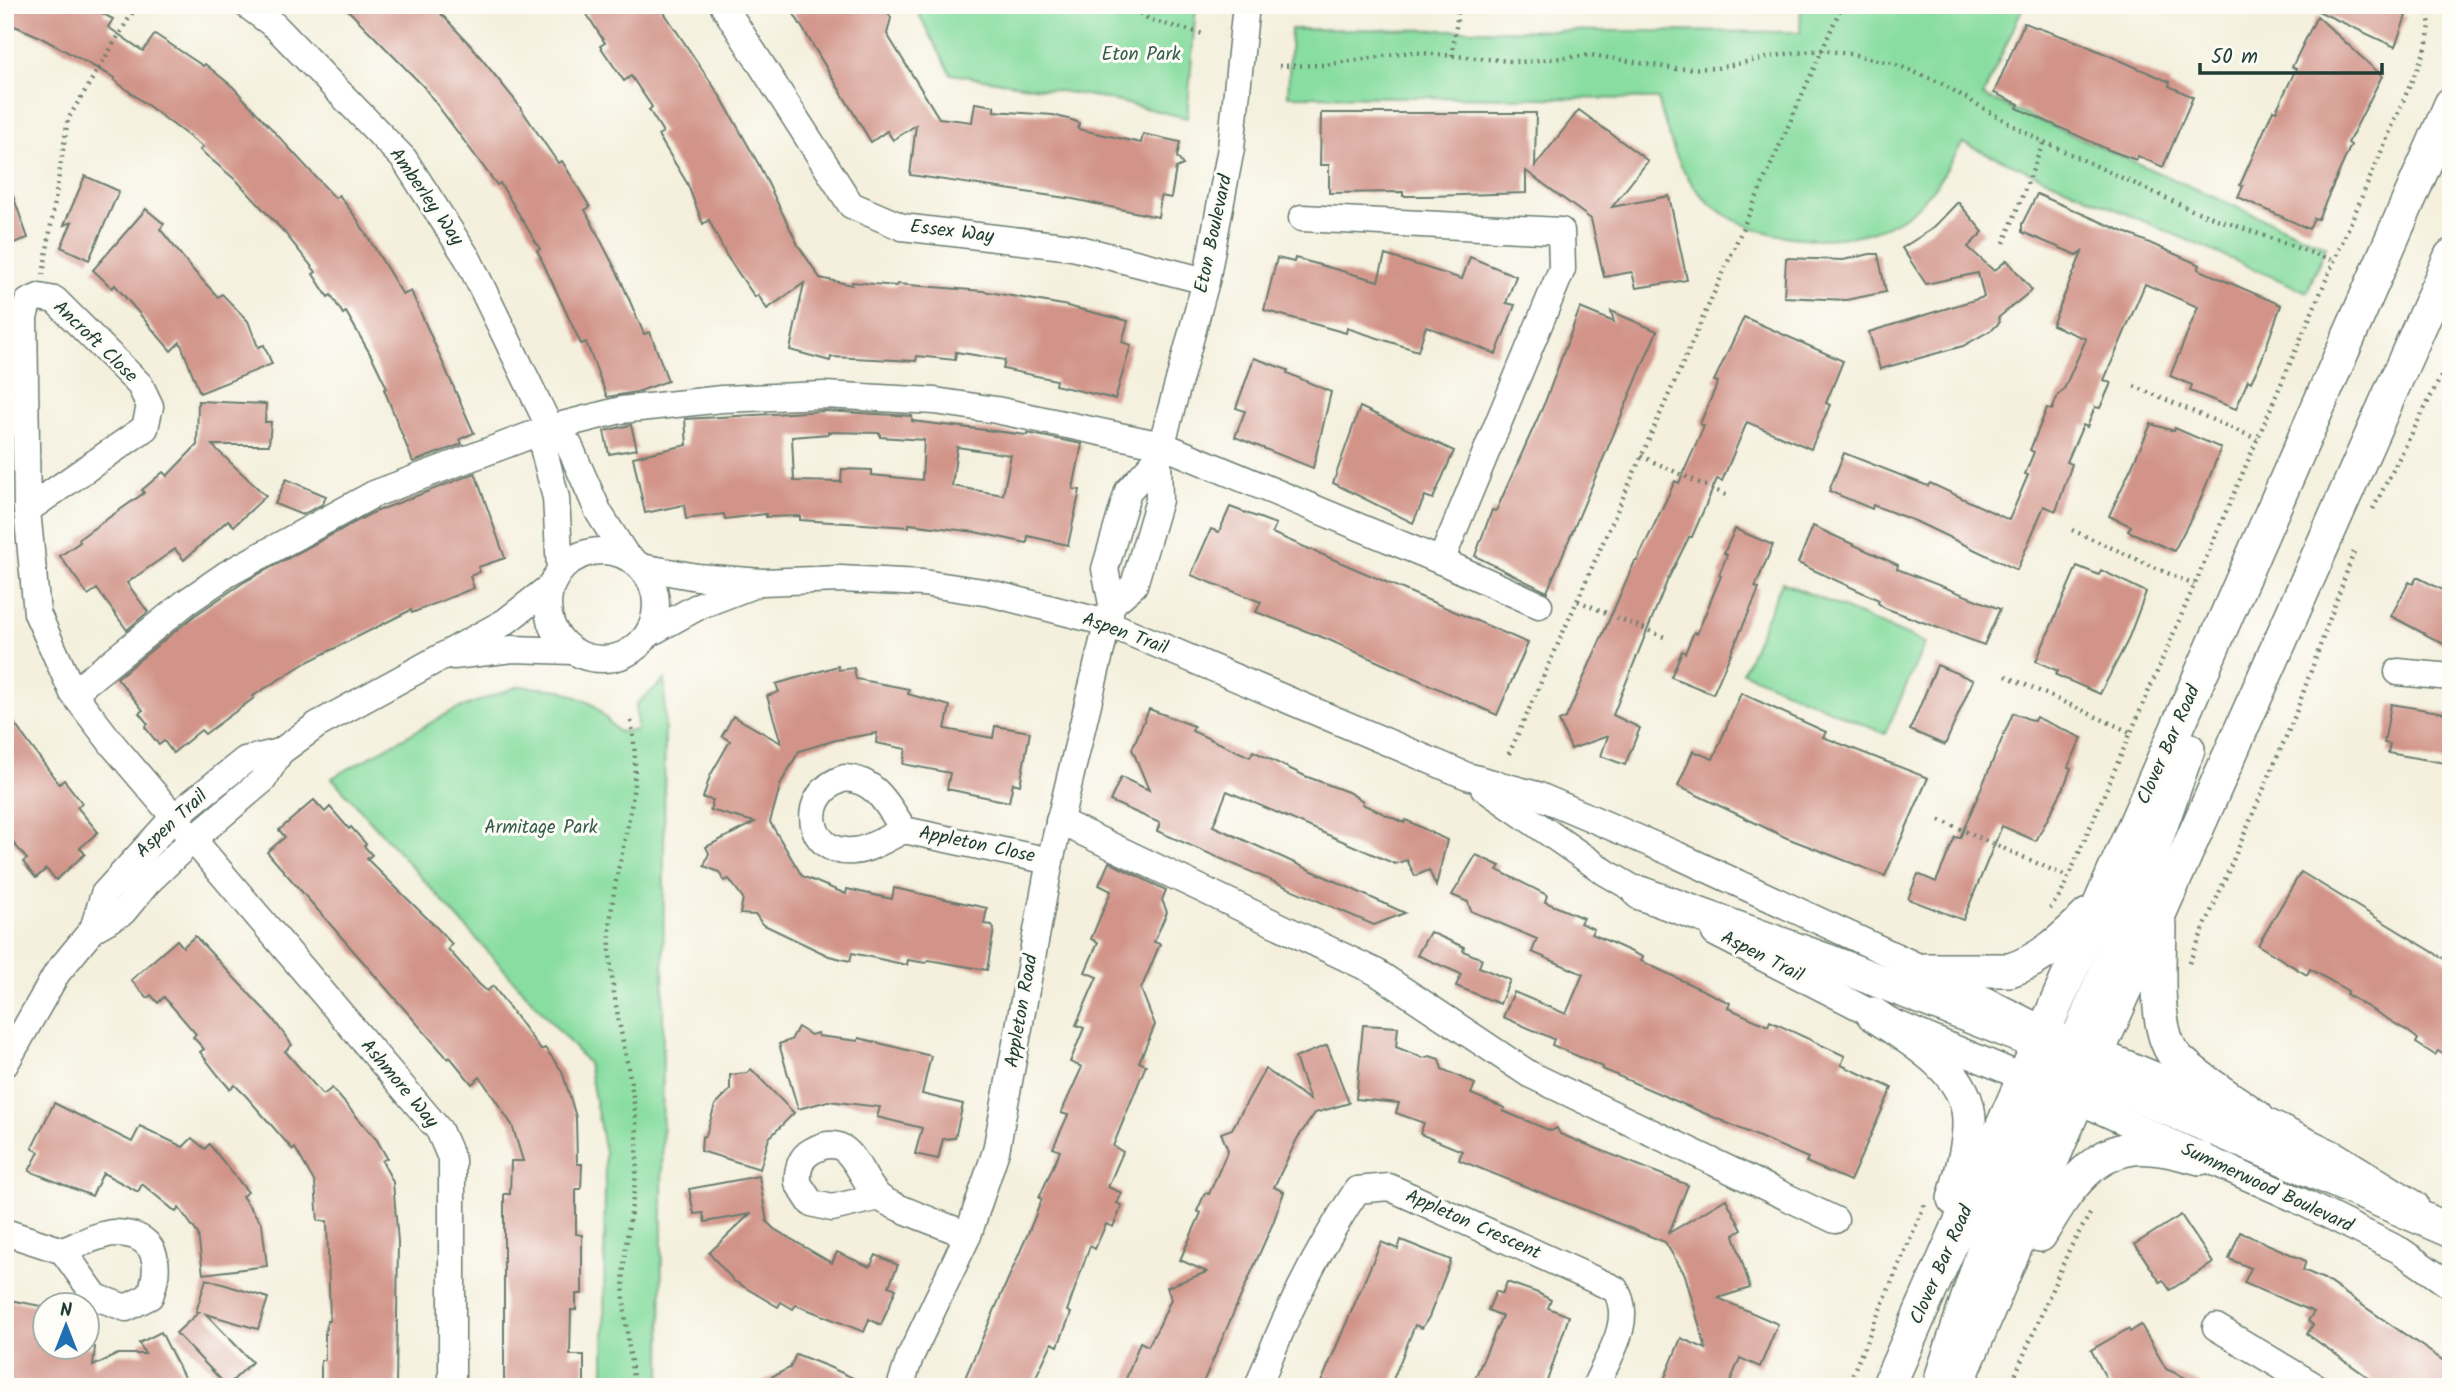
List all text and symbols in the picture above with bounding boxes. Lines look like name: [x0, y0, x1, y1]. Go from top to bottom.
scale bar: [2200, 32, 2382, 76]
park label: Eton Park: [1101, 40, 1181, 70]
text: 50 m: [2211, 41, 2258, 74]
street label: Amberley Way: [381, 142, 472, 253]
street label: Eton Boulevard: [1187, 171, 1241, 296]
street label: Essex Way: [908, 212, 997, 252]
street label: Ancroft Close: [46, 294, 145, 391]
street label: Aspen Trail: [1078, 605, 1173, 664]
street label: Clover Bar Road: [2129, 680, 2209, 810]
street label: Aspen Trail: [129, 782, 215, 866]
park label: Armitage Park: [484, 813, 598, 843]
street label: Appleton Close: [916, 818, 1038, 872]
street label: Aspen Trail: [1715, 923, 1809, 991]
street label: Appleton Road: [997, 951, 1047, 1070]
street label: Ashmore Way: [353, 1033, 446, 1136]
street label: Summerwood Boulevard: [2176, 1135, 2359, 1241]
street label: Appleton Crescent: [1400, 1182, 1546, 1269]
street label: Clover Bar Road: [1902, 1200, 1982, 1330]
north arrow: [32, 1290, 102, 1360]
text: N: [60, 1296, 72, 1326]

